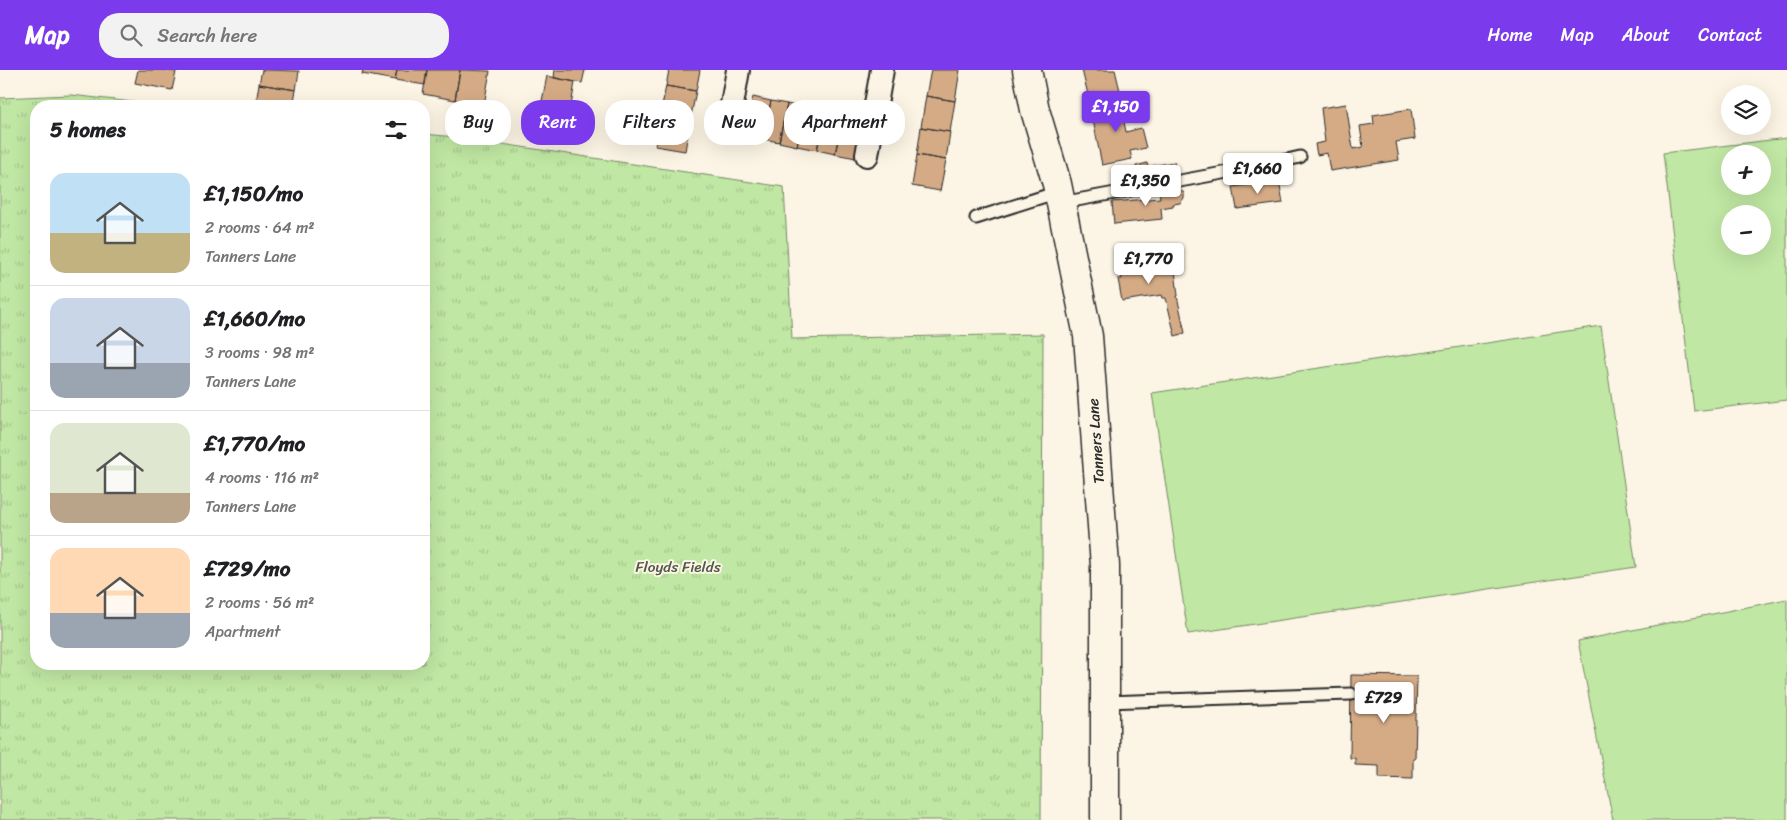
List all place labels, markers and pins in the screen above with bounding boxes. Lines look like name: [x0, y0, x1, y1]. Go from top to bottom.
pin: £1,150: [1075, 90, 1157, 133]
pin: £1,660: [1217, 152, 1299, 195]
pin: £1,350: [1105, 164, 1187, 207]
pin: £1,770: [1108, 242, 1190, 285]
pin: £729: [1354, 682, 1414, 724]

